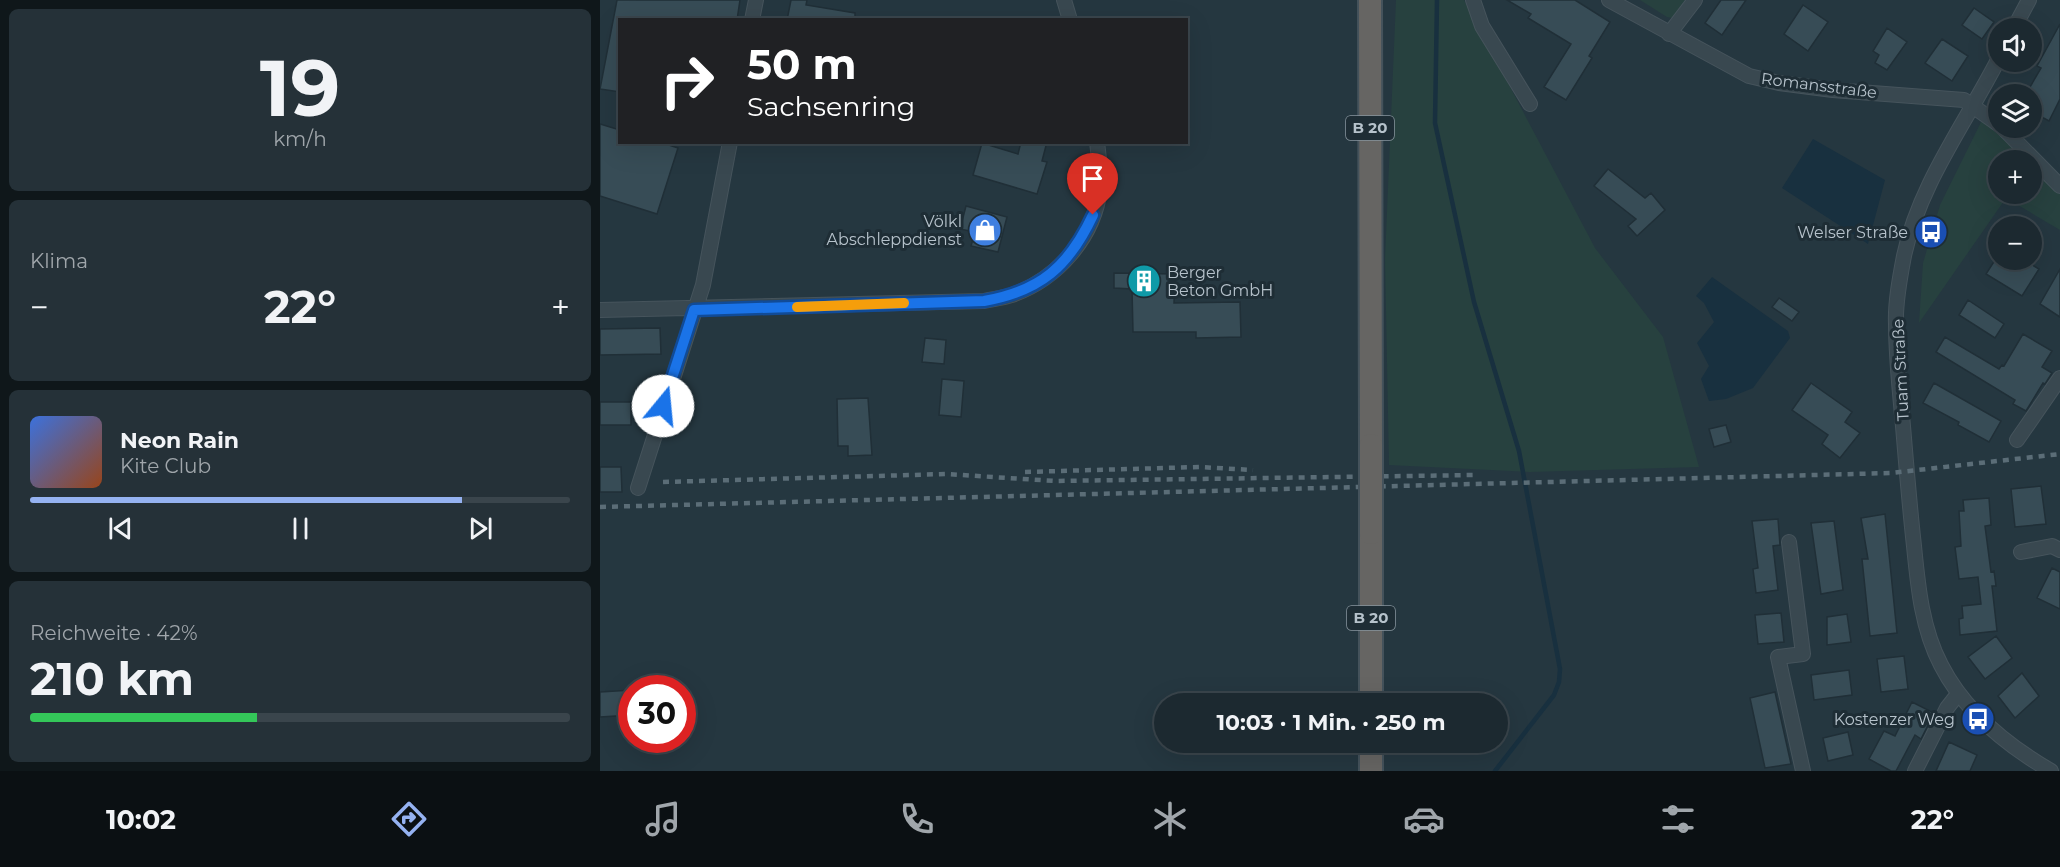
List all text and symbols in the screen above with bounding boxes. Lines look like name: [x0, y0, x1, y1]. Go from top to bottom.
map controls: [1988, 18, 2042, 270]
button: sound: [1988, 18, 2042, 72]
text: 50 m: [747, 38, 856, 90]
text: 19: [260, 40, 340, 136]
icon: right: [648, 42, 726, 120]
street label: Romansstraße: [1760, 69, 1878, 102]
button: layers: [1988, 84, 2042, 138]
text: Sachsenring: [747, 90, 915, 123]
road number: B 20: [1346, 116, 1394, 140]
text: km/h: [273, 127, 327, 151]
button: +: [1988, 150, 2042, 204]
pin: [1067, 153, 1118, 215]
icon: arrive: [1076, 162, 1109, 195]
place label: Völkl Abschleppdienst: [827, 212, 962, 249]
shop icon: Völkl Abschleppdienst: [967, 212, 1003, 248]
bus stop icon: Welser Straße: [1913, 214, 1949, 250]
button: −: [1988, 216, 2042, 270]
place label: Welser Straße: [1797, 223, 1908, 242]
text: Klima: [30, 249, 88, 273]
building icon: Berger Beton GmbH: [1126, 263, 1162, 299]
place label: Berger Beton GmbH: [1167, 263, 1273, 300]
text: 22°: [264, 279, 336, 334]
text: −: [30, 287, 49, 327]
text: +: [551, 287, 570, 327]
street label: Tuam Straße: [1888, 318, 1913, 422]
position arrow: [631, 374, 695, 438]
text: Neon Rain: [120, 427, 239, 454]
text: Kite Club: [120, 454, 211, 478]
icon: previous: [104, 512, 137, 545]
icon: pause: [284, 512, 317, 545]
icon: next: [464, 512, 497, 545]
road number: B 20: [1347, 606, 1395, 630]
text: Reichweite · 42%: [30, 621, 198, 645]
text: 210 km: [30, 651, 194, 706]
speed limit sign: 30: [618, 675, 696, 753]
bus stop icon: Kostenzer Weg: [1960, 701, 1996, 737]
text: 10:03 · 1 Min. · 250 m: [1216, 709, 1446, 736]
place label: Kostenzer Weg: [1834, 710, 1955, 729]
icon: directions: [388, 798, 430, 840]
icon: music: [642, 798, 684, 840]
icon: phone: [896, 798, 938, 840]
icon: climate: [1149, 798, 1191, 840]
icon: car: [1403, 798, 1445, 840]
icon: filters: [1657, 798, 1699, 840]
text: 10:02: [106, 803, 176, 836]
text: 22°: [1911, 803, 1954, 836]

